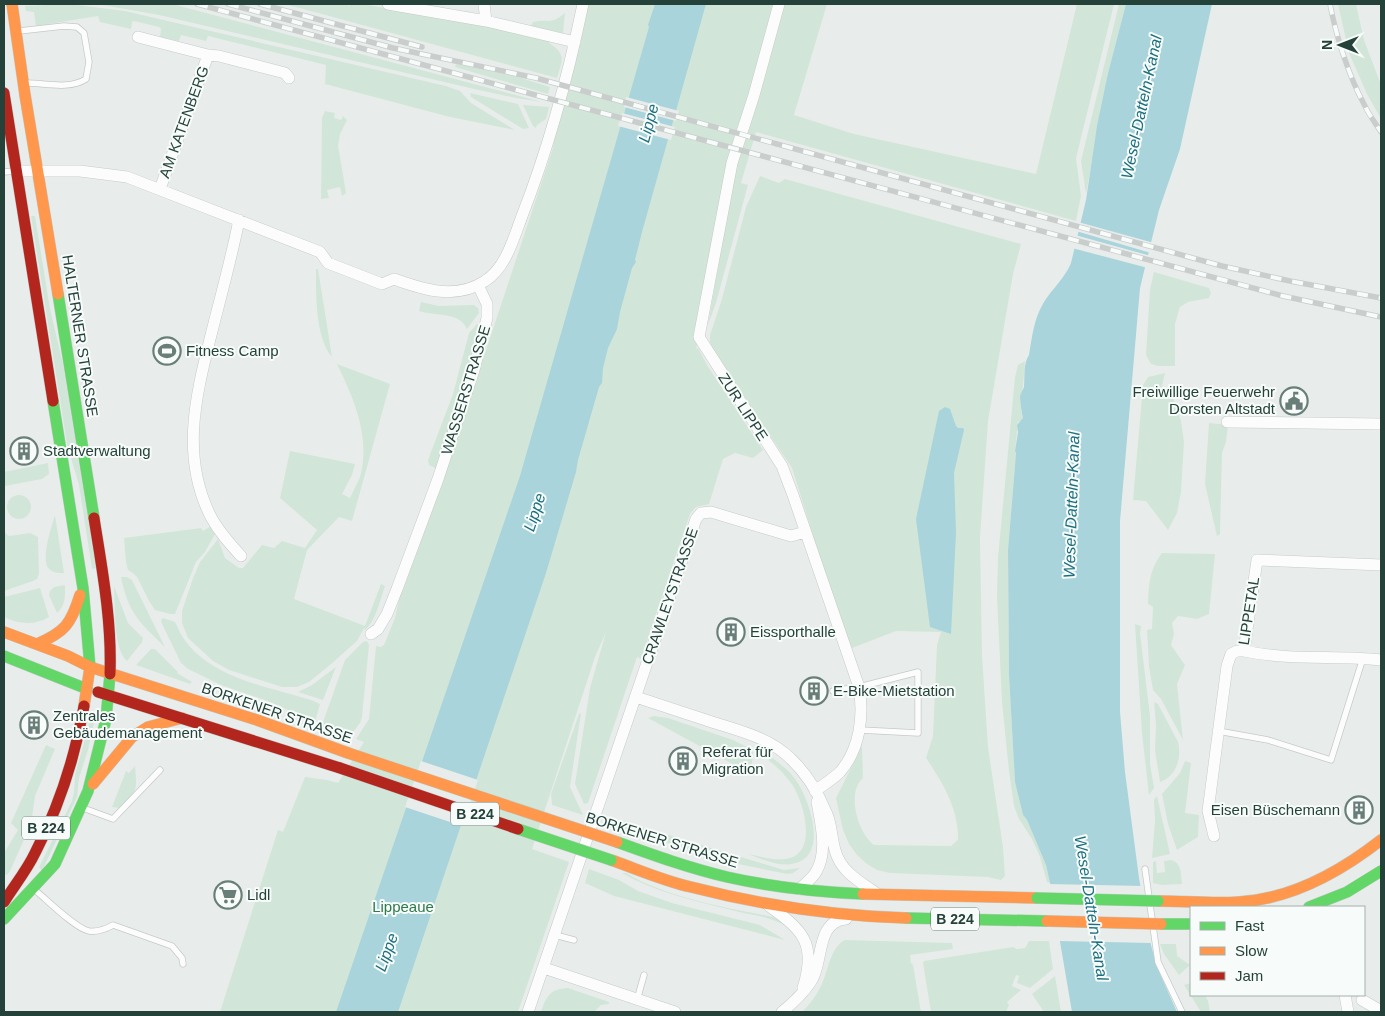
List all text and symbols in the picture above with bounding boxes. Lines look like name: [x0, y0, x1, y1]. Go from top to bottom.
north arrow: [1315, 20, 1365, 70]
water label: Wesel-Datteln-Kanal: [1118, 33, 1165, 180]
text: N: [1319, 40, 1335, 50]
street label: AM KATENBERG: [155, 63, 212, 180]
water label: Lippe: [635, 102, 662, 144]
street label: HALTERNER STRASSE: [59, 254, 102, 418]
street label: WASSERSTRASSE: [438, 323, 493, 457]
sports icon: Fitness Camp: [152, 336, 182, 366]
place label: Fitness Camp: [186, 342, 279, 359]
street label: ZUR LIPPE: [715, 370, 772, 444]
place label: Freiwillige Feuerwehr Dorsten Altstadt: [1132, 383, 1276, 417]
public building icon: Freiwillige Feuerwehr Dorsten Altstadt: [1279, 386, 1309, 416]
water label: Wesel-Datteln-Kanal: [1060, 431, 1083, 578]
building icon: Stadtverwaltung: [9, 436, 39, 466]
place label: Stadtverwaltung: [43, 442, 151, 459]
water label: Lippe: [520, 491, 549, 533]
street label: CRAWLEYSTRASSE: [638, 525, 701, 667]
street label: LIPPETAL: [1235, 576, 1262, 646]
building icon: Eissporthalle: [716, 617, 746, 647]
place label: Eissporthalle: [750, 623, 836, 640]
building icon: E-Bike-Mietstation: [799, 676, 829, 706]
street label: BORKENER STRASSE: [200, 679, 355, 746]
place label: E-Bike-Mietstation: [833, 682, 955, 699]
place label: Zentrales Gebäudemanagement: [53, 707, 203, 741]
building icon: Zentrales Gebäudemanagement: [19, 710, 49, 740]
place label: Referat für Migration: [702, 743, 773, 777]
building icon: Referat für Migration: [668, 746, 698, 776]
building icon: Eisen Büschemann: [1344, 795, 1374, 825]
place label: Eisen Büschemann: [1211, 801, 1340, 818]
road number: B 224: [451, 802, 499, 826]
street label: BORKENER STRASSE: [584, 808, 740, 871]
road number: B 224: [22, 816, 70, 840]
water label: Wesel-Datteln-Kanal: [1072, 834, 1111, 982]
supermarket icon: Lidl: [213, 880, 243, 910]
place label: Lidl: [247, 886, 270, 903]
park label: Lippeaue: [372, 898, 434, 915]
legend: [1190, 906, 1365, 996]
road number: B 224: [931, 908, 979, 931]
text: Fast: [1235, 917, 1265, 934]
water label: Lippe: [372, 931, 401, 973]
text: Slow: [1235, 942, 1268, 959]
text: Jam: [1235, 967, 1263, 984]

